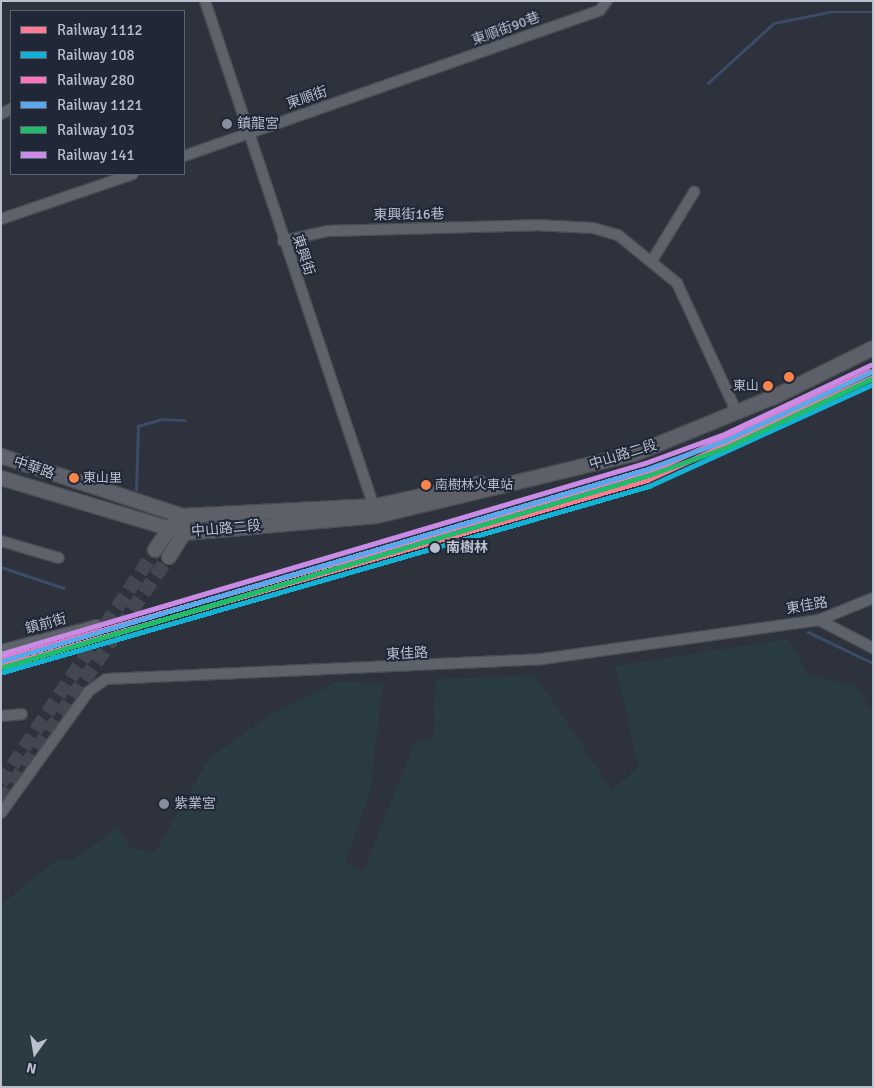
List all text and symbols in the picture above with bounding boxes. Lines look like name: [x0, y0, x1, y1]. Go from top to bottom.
street label: 東順街90巷: [470, 9, 542, 49]
legend: [10, 10, 185, 175]
text: Railway 1112: [57, 21, 143, 39]
text: Railway 108: [57, 46, 135, 64]
text: Railway 280: [57, 71, 135, 89]
street label: 東順街: [284, 83, 330, 113]
text: Railway 1121: [57, 96, 143, 114]
place label: 鎮龍宮: [237, 116, 279, 132]
marker: 鎮龍宮: [221, 118, 233, 130]
text: Railway 103: [57, 121, 135, 139]
text: Railway 141: [57, 146, 135, 164]
street label: 東興街16巷: [373, 206, 445, 224]
street label: 東興街: [289, 232, 317, 278]
unlabelled marker: [784, 372, 794, 382]
place label: 東山: [733, 378, 759, 394]
marker: 東山: [763, 381, 773, 391]
street label: 中山路二段: [587, 437, 659, 473]
street label: 中華路: [11, 453, 57, 483]
place label: 東山里: [83, 470, 122, 486]
marker: 東山里: [69, 473, 79, 483]
place label: 南樹林火車站: [435, 477, 513, 493]
marker: 南樹林火車站: [421, 480, 431, 490]
street label: 中山路二段: [190, 518, 262, 540]
place label: 南樹林: [446, 540, 488, 556]
marker: 南樹林: [428, 541, 442, 555]
street label: 東佳路: [785, 594, 829, 618]
street label: 鎮前街: [24, 610, 68, 638]
street label: 東佳路: [386, 645, 428, 663]
place label: 紫業宮: [174, 796, 216, 812]
marker: 紫業宮: [158, 798, 170, 810]
north arrow: [10, 1028, 60, 1078]
text: N: [25, 1059, 38, 1077]

